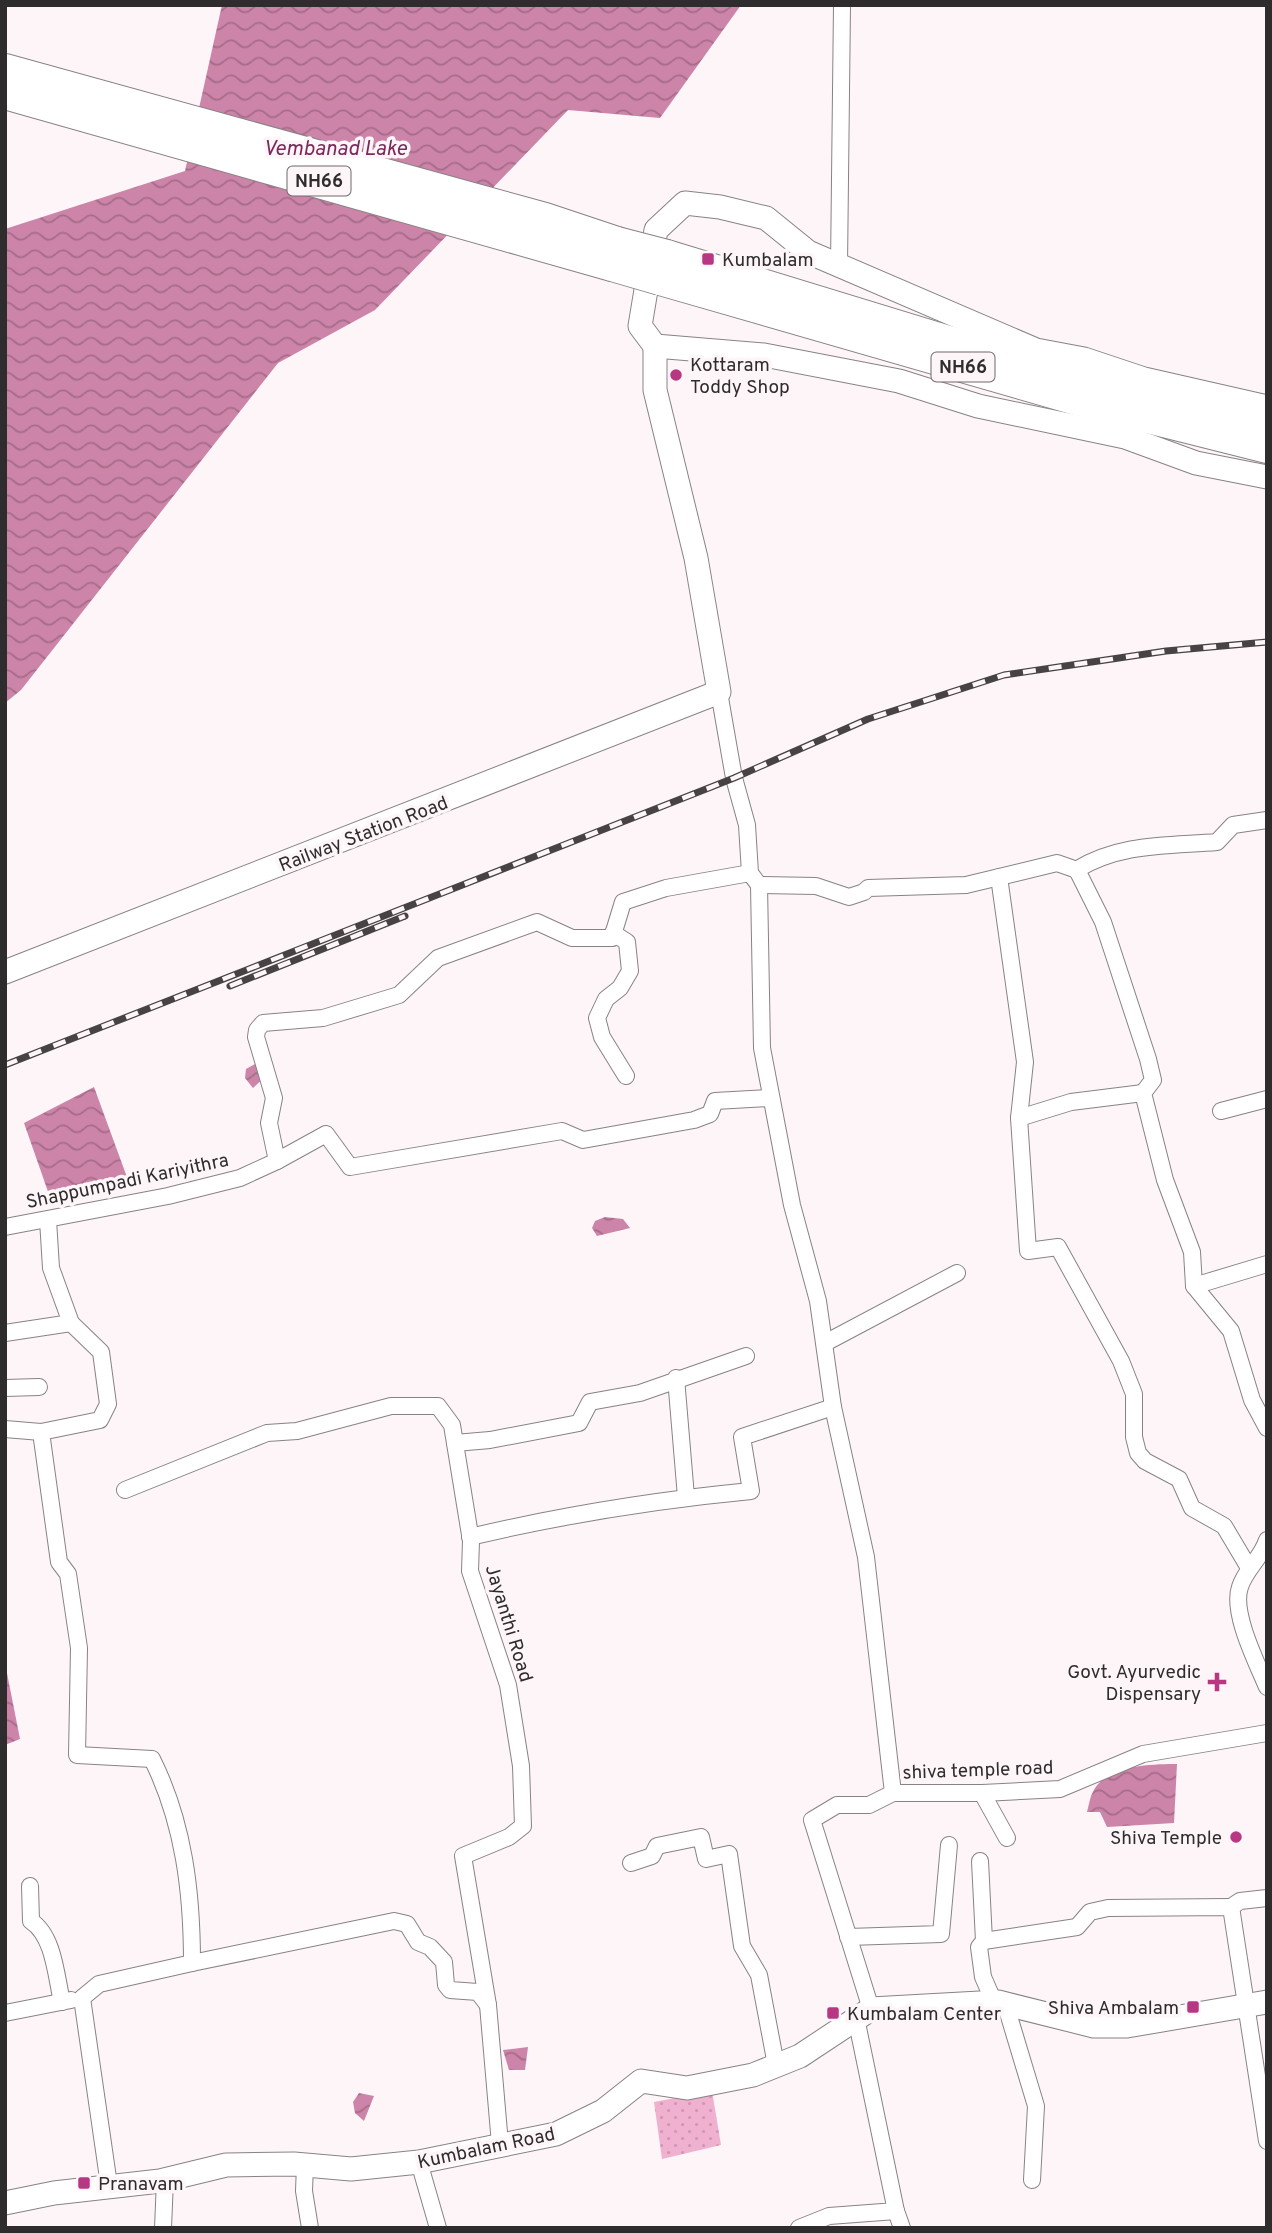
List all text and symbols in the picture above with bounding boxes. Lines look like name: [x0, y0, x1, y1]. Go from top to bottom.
water label: Vembanad Lake: [263, 136, 408, 163]
road number: NH66: [288, 166, 350, 196]
place label: Kumbalam: [722, 249, 814, 273]
marker: Kumbalam: [700, 251, 716, 267]
road number: NH66: [932, 352, 995, 382]
place label: Kottaram Toddy Shop: [690, 354, 790, 400]
marker: Kottaram Toddy Shop: [668, 367, 684, 383]
street label: Railway Station Road: [276, 792, 452, 878]
street label: Shappumpadi Kariyithra: [24, 1149, 231, 1215]
street label: Jayanthi Road: [479, 1562, 537, 1685]
place label: Govt. Ayurvedic Dispensary: [1067, 1661, 1201, 1707]
marker: Govt. Ayurvedic Dispensary: [1207, 1672, 1227, 1692]
street label: shiva temple road: [902, 1756, 1054, 1786]
place label: Shiva Temple: [1110, 1827, 1222, 1851]
marker: Shiva Temple: [1228, 1829, 1244, 1845]
place label: Shiva Ambalam: [1048, 1997, 1179, 2021]
marker: Shiva Ambalam: [1185, 1999, 1201, 2015]
place label: Kumbalam Center: [847, 2003, 1002, 2027]
marker: Kumbalam Center: [825, 2005, 841, 2021]
street label: Kumbalam Road: [415, 2123, 557, 2175]
place label: Pranavam: [98, 2173, 184, 2197]
marker: Pranavam: [76, 2175, 92, 2191]

